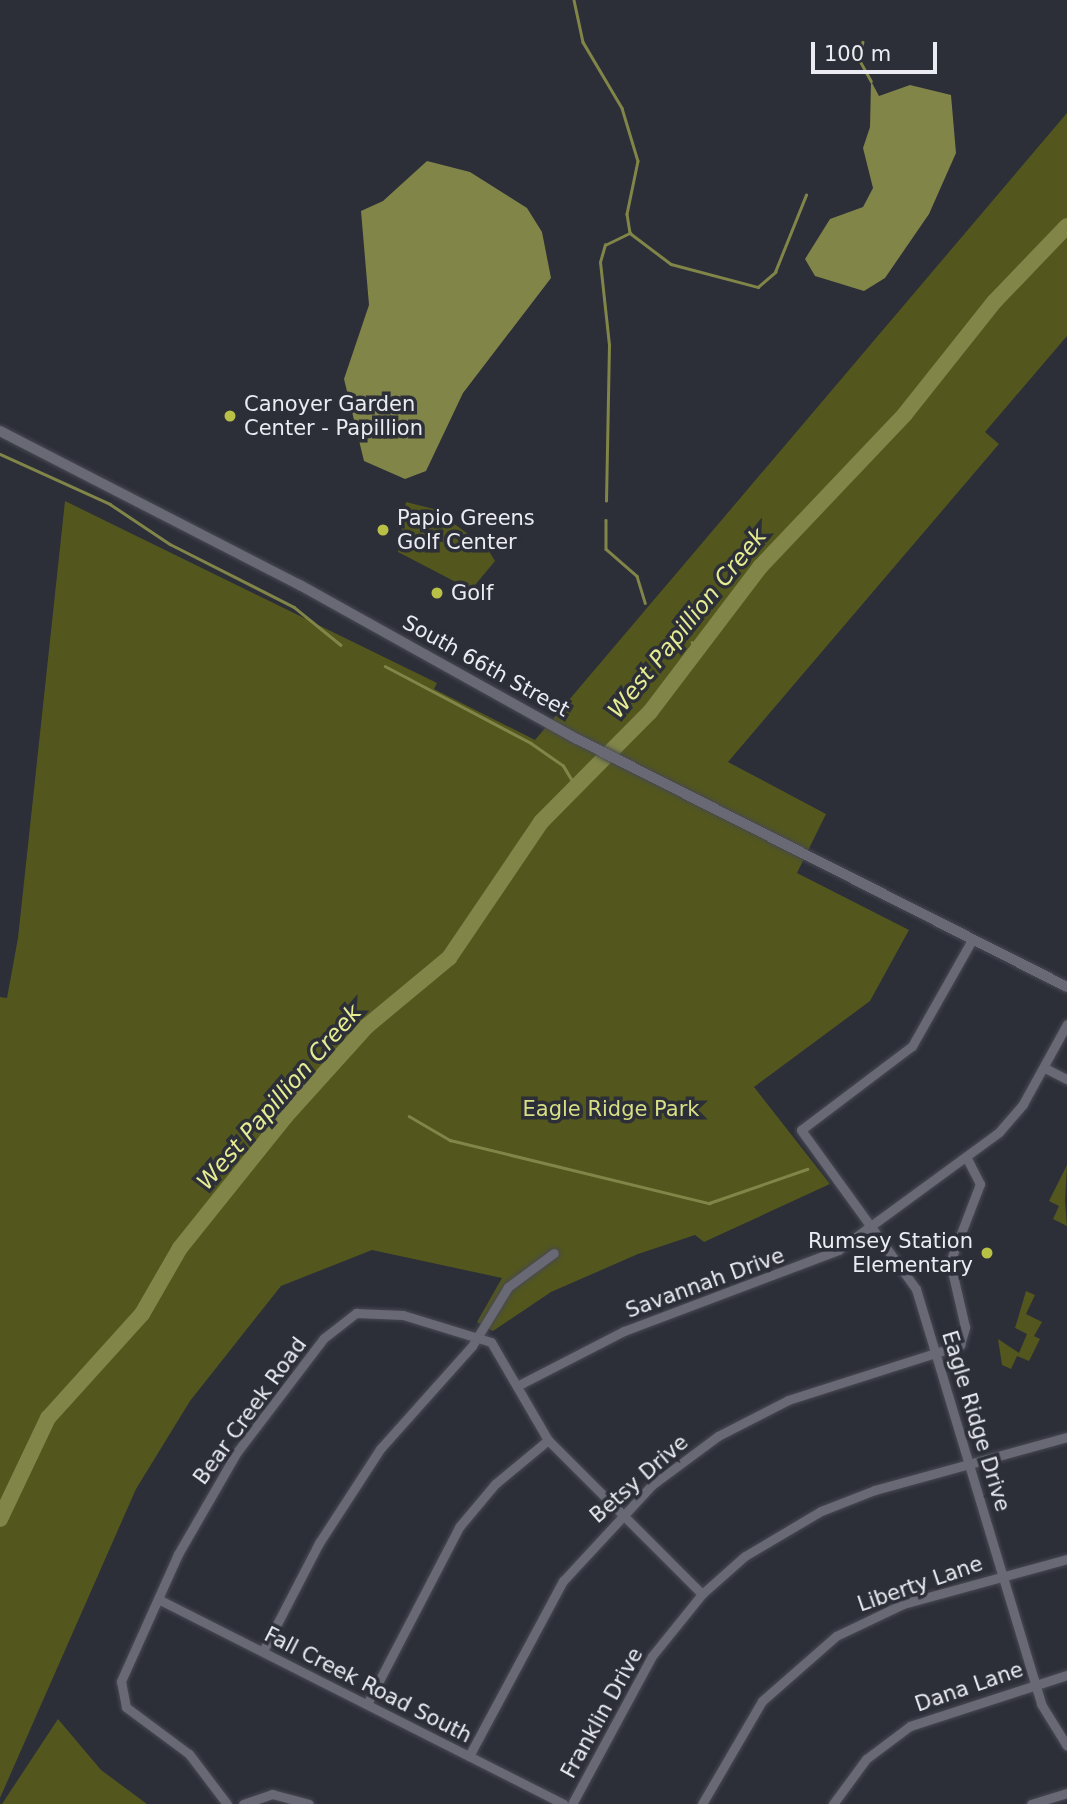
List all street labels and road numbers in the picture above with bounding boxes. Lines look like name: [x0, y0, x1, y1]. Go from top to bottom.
street label: South 66th Street: [398, 610, 574, 722]
street label: Savannah Drive: [622, 1243, 788, 1323]
street label: Eagle Ridge Drive: [937, 1328, 1015, 1514]
street label: Bear Creek Road: [188, 1333, 312, 1489]
street label: Betsy Drive: [585, 1430, 693, 1528]
street label: Liberty Lane: [854, 1551, 986, 1617]
street label: Fall Creek Road South: [260, 1622, 476, 1748]
street label: Franklin Drive: [556, 1643, 648, 1783]
street label: Dana Lane: [912, 1657, 1026, 1717]

